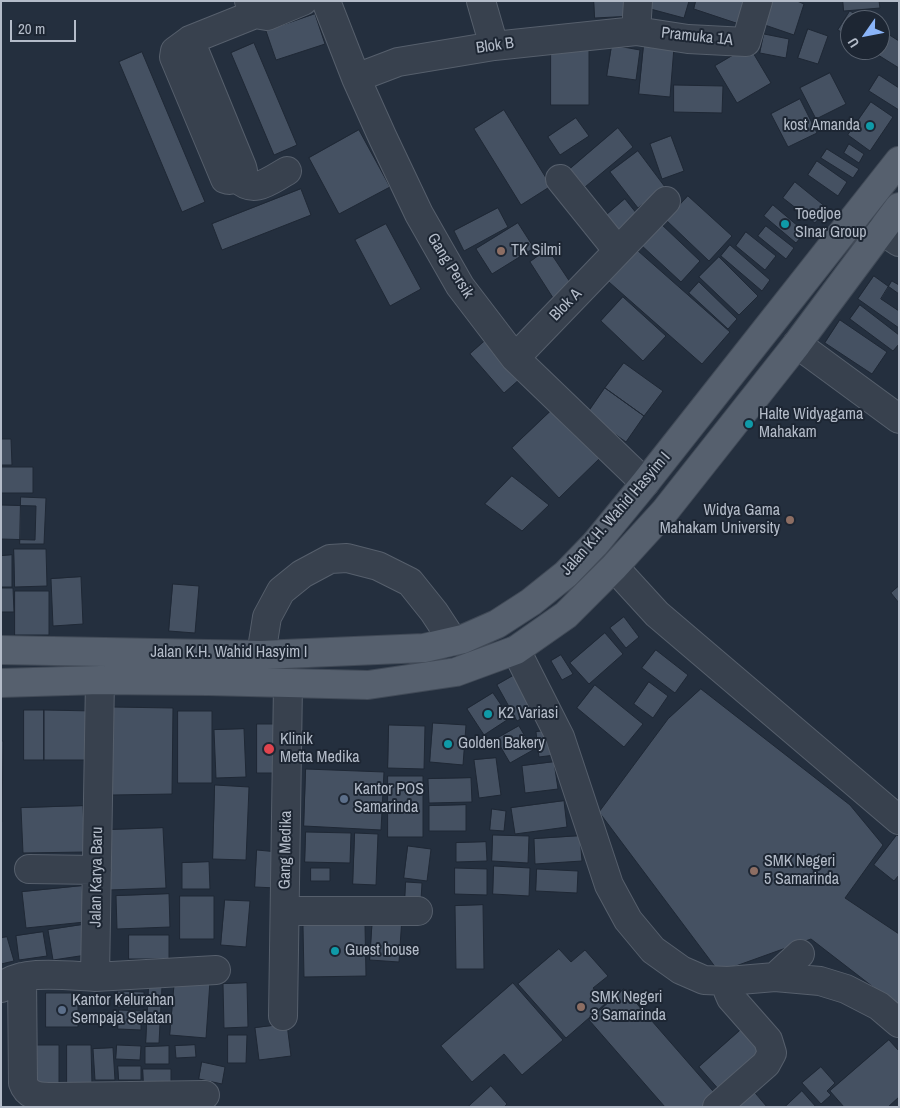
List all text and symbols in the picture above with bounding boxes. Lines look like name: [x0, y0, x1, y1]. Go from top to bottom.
scale bar: [12, 10, 79, 42]
north arrow: [840, 10, 890, 60]
text: 20 m: [18, 18, 45, 39]
street label: Pramuka 1A: [660, 24, 734, 50]
street label: Blok B: [475, 34, 515, 58]
text: U: [843, 34, 863, 51]
place label: kost Amanda: [783, 116, 860, 136]
marker: kost Amanda: [864, 120, 876, 132]
place label: Toedjoe SInar Group: [795, 205, 866, 243]
marker: Toedjoe SInar Group: [779, 218, 791, 230]
street label: Gang Persik: [423, 230, 477, 302]
place label: TK Silmi: [511, 241, 561, 261]
marker: TK Silmi: [495, 245, 507, 257]
street label: Blok A: [546, 285, 586, 325]
place label: Halte Widyagama Mahakam: [759, 405, 863, 443]
marker: Halte Widyagama Mahakam: [743, 418, 755, 430]
street label: Jalan K.H. Wahid Hasyim I: [557, 448, 675, 580]
place label: Widya Gama Mahakam University: [660, 501, 780, 539]
marker: Widya Gama Mahakam University: [784, 514, 796, 526]
street label: Jalan K.H. Wahid Hasyim I: [150, 643, 308, 663]
place label: K2 Variasi: [498, 704, 558, 724]
marker: K2 Variasi: [482, 708, 494, 720]
place label: Klinik Metta Medika: [280, 730, 359, 768]
place label: Golden Bakery: [458, 734, 545, 754]
marker: Golden Bakery: [442, 738, 454, 750]
marker: Klinik Metta Medika: [262, 742, 276, 756]
place label: Kantor POS Samarinda: [354, 780, 424, 818]
marker: Kantor POS Samarinda: [338, 793, 350, 805]
street label: Gang Medika: [276, 810, 296, 890]
street label: Jalan Karya Baru: [87, 827, 107, 927]
place label: SMK Negeri 5 Samarinda: [764, 852, 839, 890]
marker: SMK Negeri 5 Samarinda: [748, 865, 760, 877]
place label: Guest house: [345, 941, 419, 961]
marker: Guest house: [329, 945, 341, 957]
place label: SMK Negeri 3 Samarinda: [591, 988, 666, 1026]
place label: Kantor Kelurahan Sempaja Selatan: [72, 991, 174, 1029]
marker: SMK Negeri 3 Samarinda: [575, 1001, 587, 1013]
marker: Kantor Kelurahan Sempaja Selatan: [56, 1004, 68, 1016]

